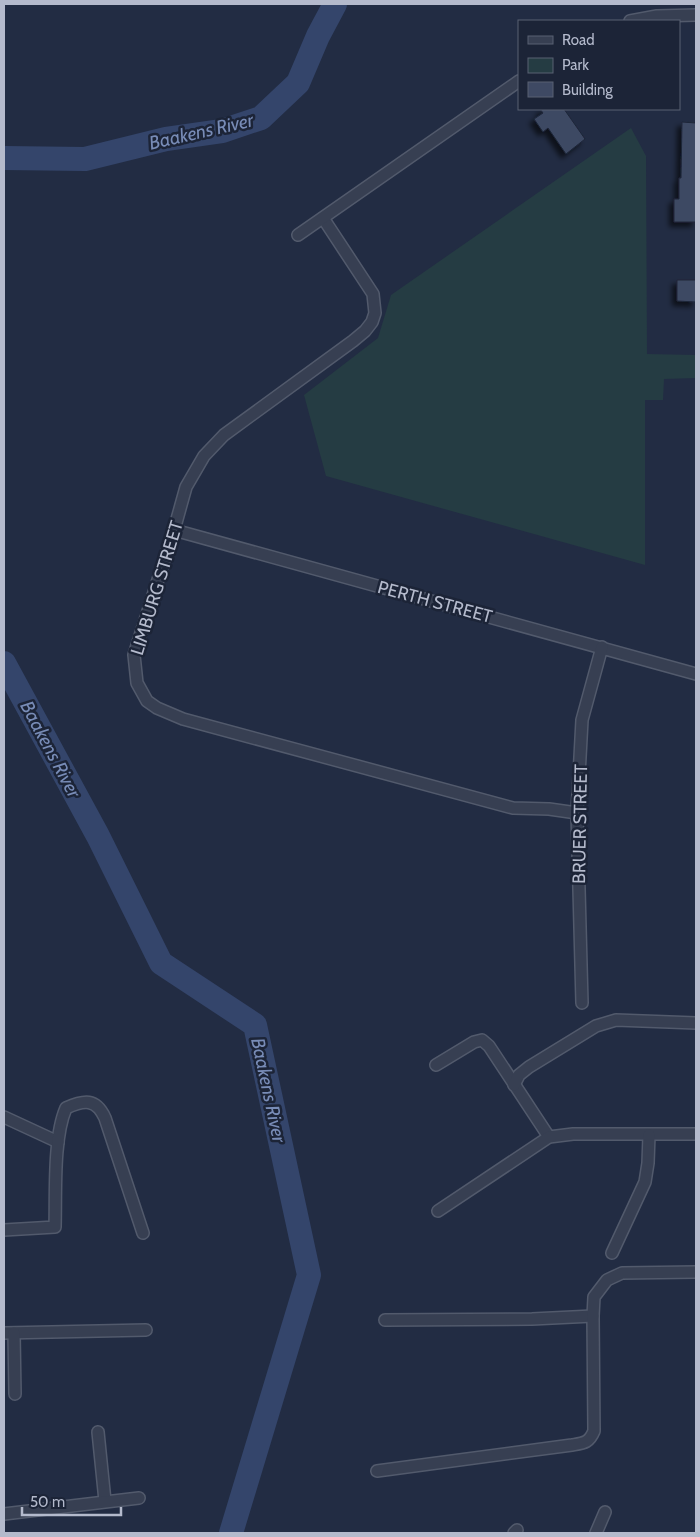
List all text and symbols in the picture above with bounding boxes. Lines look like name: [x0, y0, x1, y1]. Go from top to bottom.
legend: [518, 20, 680, 110]
text: Road: [562, 31, 595, 49]
text: Park: [562, 56, 589, 74]
text: Building: [562, 81, 613, 99]
water label: Baakens River: [147, 108, 257, 155]
street label: LIMBURG STREET: [126, 518, 188, 658]
street label: PERTH STREET: [375, 576, 495, 628]
water label: Baakens River: [15, 697, 86, 803]
street label: BRUER STREET: [568, 763, 592, 884]
water label: Baakens River: [246, 1036, 291, 1146]
scale bar: [22, 1484, 121, 1516]
text: 50 m: [30, 1493, 65, 1511]

